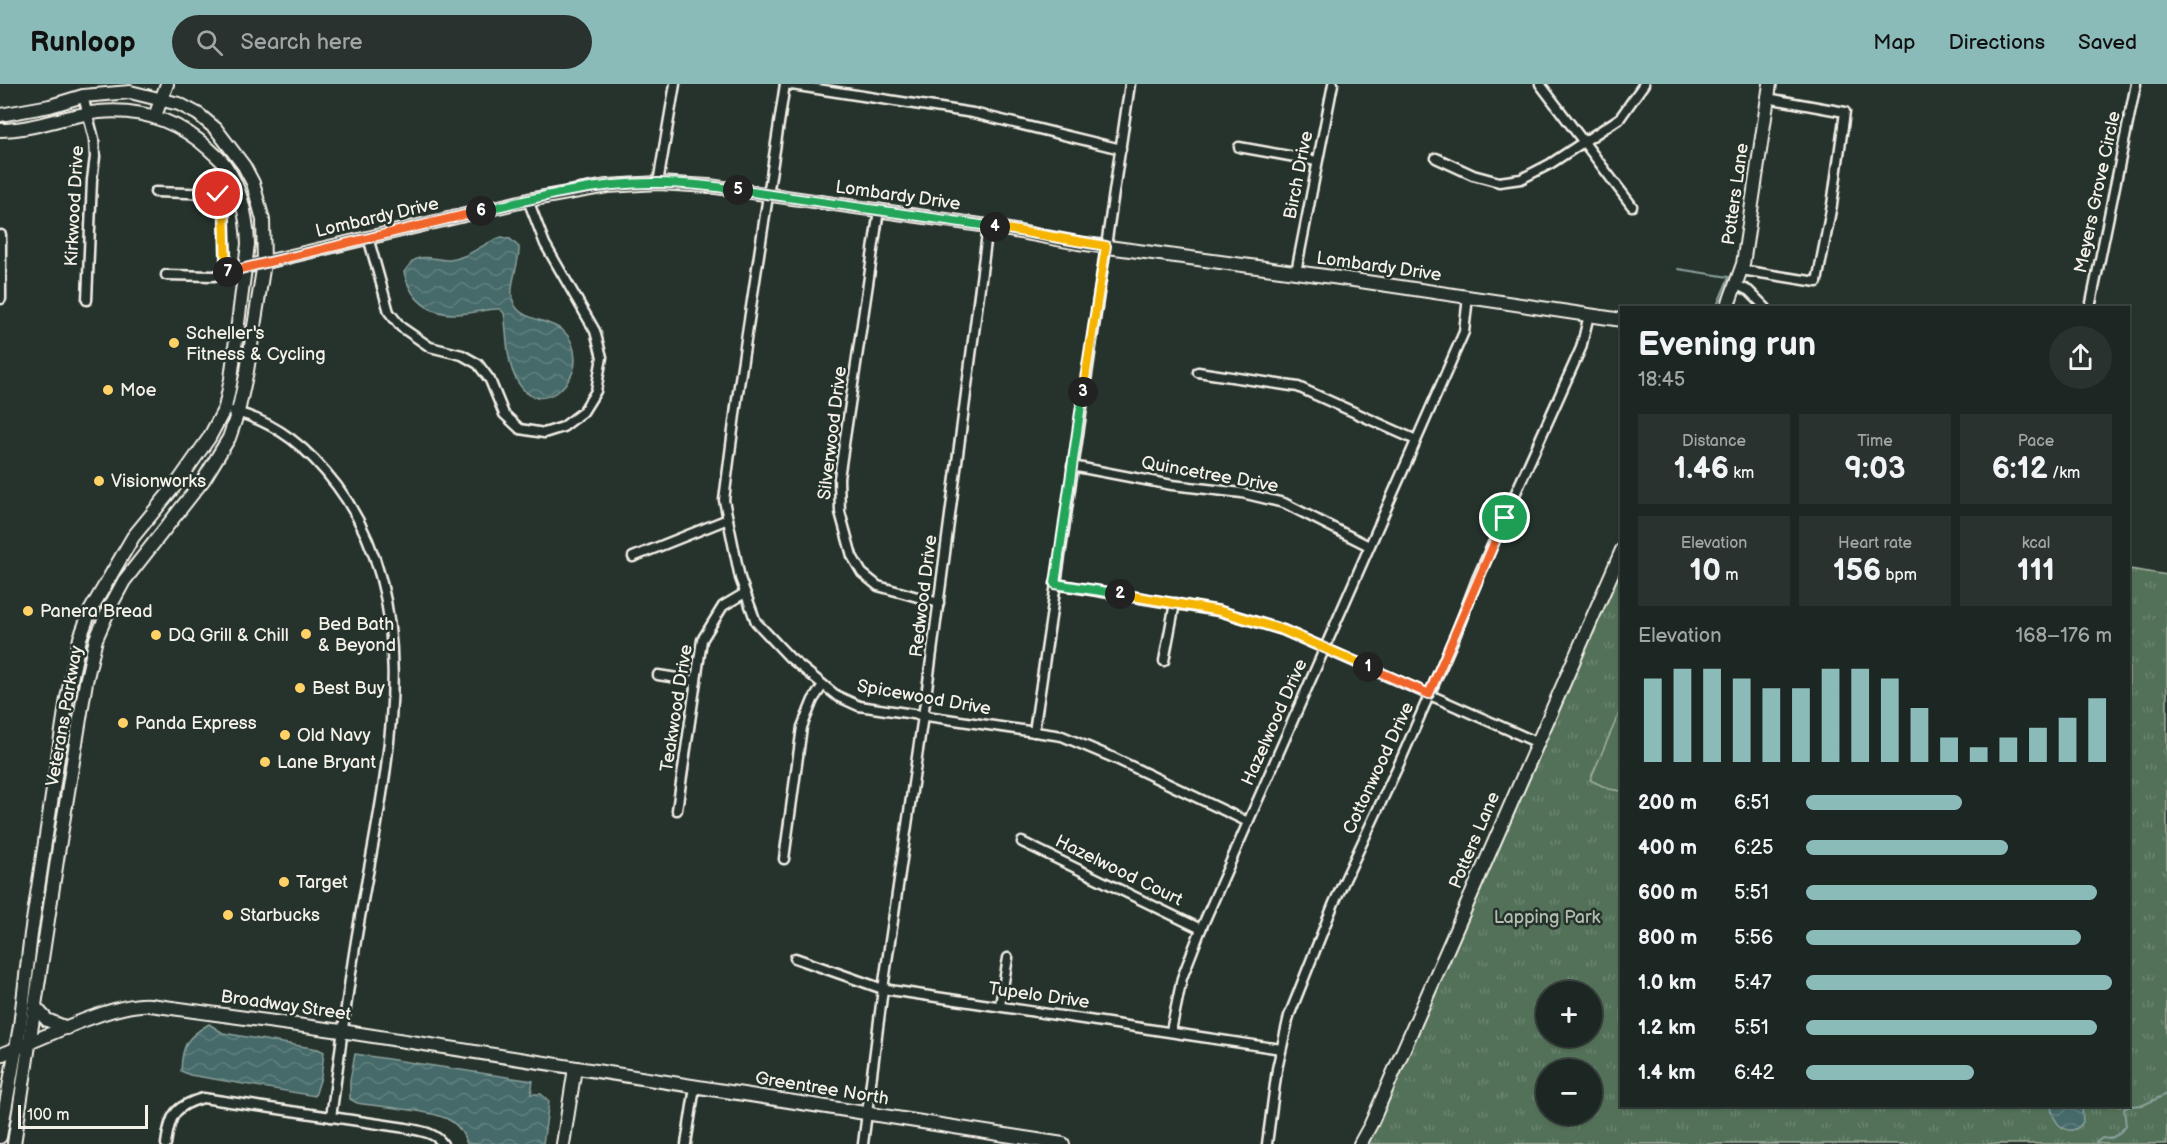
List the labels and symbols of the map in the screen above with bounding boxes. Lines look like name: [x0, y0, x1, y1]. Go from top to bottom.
street label: Meyers Grove Circle: [2070, 109, 2125, 275]
street label: Birch Drive: [1280, 129, 1317, 221]
street label: Potters Lane: [1718, 141, 1753, 246]
street label: Kirkwood Drive: [61, 145, 88, 267]
pin: [192, 168, 243, 219]
pin: 5: [723, 175, 753, 205]
street label: Lombardy Drive: [834, 176, 962, 215]
street label: Lombardy Drive: [313, 193, 441, 242]
pin: 6: [466, 196, 496, 226]
pin: 4: [980, 212, 1010, 242]
street label: Lombardy Drive: [1315, 247, 1443, 286]
pin: 7: [213, 257, 243, 287]
place label: Scheller's Fitness & Cycling: [186, 323, 326, 365]
marker: Scheller's Fitness & Cycling: [167, 336, 181, 350]
street label: Silverwood Drive: [814, 365, 851, 501]
pin: 3: [1068, 377, 1098, 407]
place label: Moe: [120, 380, 157, 401]
marker: Moe: [101, 383, 115, 397]
street label: Quincetree Drive: [1140, 452, 1280, 497]
place label: Visionworks: [111, 471, 206, 492]
marker: Visionworks: [92, 474, 106, 488]
pin: [1479, 492, 1530, 543]
street label: Redwood Drive: [906, 533, 941, 658]
pin: 2: [1105, 579, 1135, 609]
place label: Panera Bread: [40, 601, 152, 622]
marker: Panera Bread: [21, 604, 35, 618]
place label: Bed Bath & Beyond: [318, 614, 396, 656]
place label: DQ Grill & Chill: [168, 625, 289, 646]
marker: Bed Bath & Beyond: [299, 627, 313, 641]
marker: DQ Grill & Chill: [149, 628, 163, 642]
street label: Veterans Parkway: [42, 643, 87, 788]
street label: Teakwood Drive: [656, 643, 697, 773]
pin: 1: [1353, 652, 1383, 682]
street label: Hazelwood Drive: [1237, 655, 1312, 789]
street label: Spicewood Drive: [855, 675, 993, 720]
place label: Best Buy: [312, 678, 386, 699]
marker: Best Buy: [293, 681, 307, 695]
street label: Cottonwood Drive: [1339, 698, 1418, 838]
place label: Panda Express: [135, 713, 257, 734]
marker: Panda Express: [116, 716, 130, 730]
place label: Old Navy: [297, 725, 372, 746]
marker: Old Navy: [278, 728, 292, 742]
place label: Lane Bryant: [277, 752, 376, 773]
marker: Lane Bryant: [258, 755, 272, 769]
street label: Potters Lane: [1445, 788, 1504, 892]
street label: Hazelwood Court: [1052, 831, 1186, 911]
place label: Target: [296, 872, 348, 893]
marker: Target: [277, 875, 291, 889]
place label: Starbucks: [240, 905, 320, 926]
park label: Lapping Park: [1494, 907, 1600, 928]
marker: Starbucks: [221, 908, 235, 922]
street label: Tupelo Drive: [987, 978, 1091, 1013]
street label: Broadway Street: [219, 986, 353, 1025]
street label: Greentree North: [754, 1068, 890, 1109]
scale bar: [18, 1102, 148, 1130]

